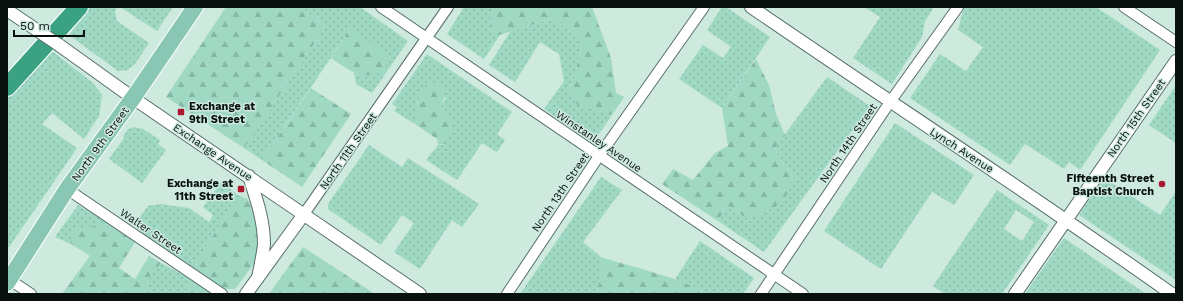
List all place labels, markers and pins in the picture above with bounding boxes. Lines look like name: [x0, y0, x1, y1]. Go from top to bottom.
place label: Exchange at 9th Street: [189, 100, 255, 126]
marker: Exchange at 9th Street: [176, 107, 186, 117]
place label: Fifteenth Street Baptist Church: [1067, 172, 1154, 198]
place label: Exchange at 11th Street: [167, 177, 233, 203]
marker: Fifteenth Street Baptist Church: [1157, 179, 1167, 189]
marker: Exchange at 11th Street: [236, 184, 246, 194]

